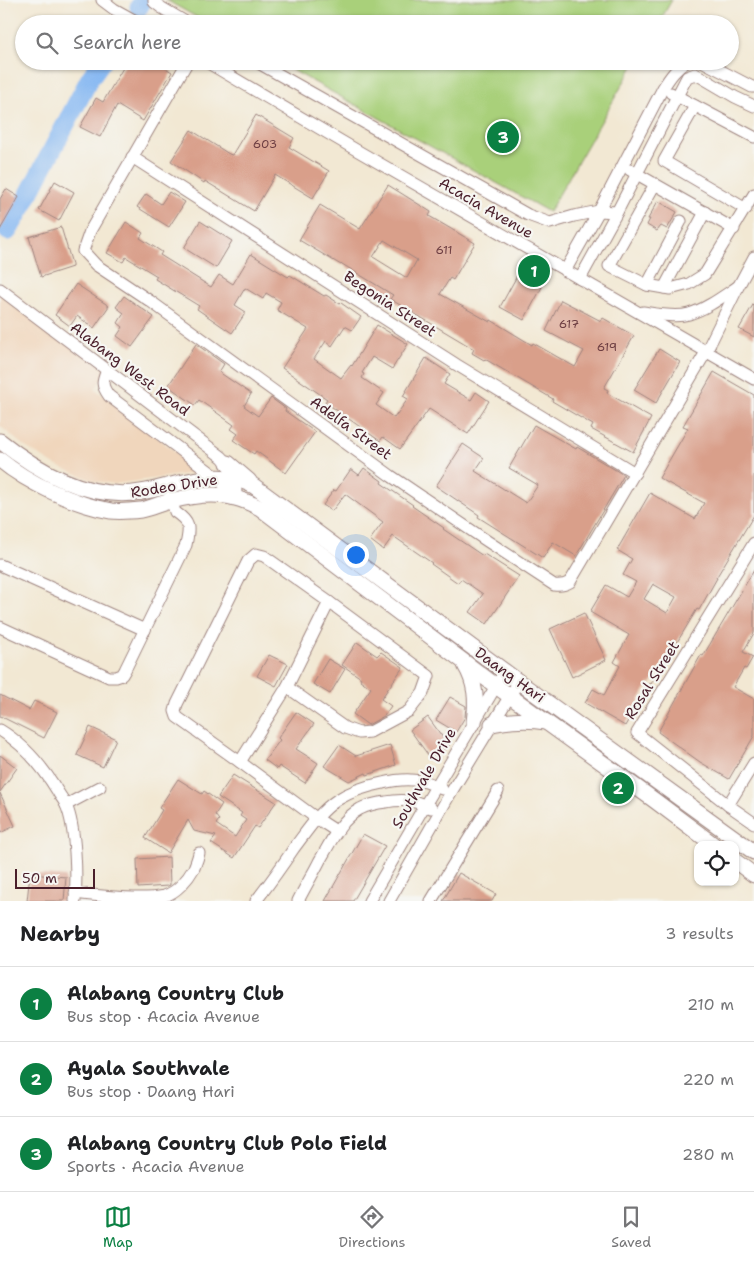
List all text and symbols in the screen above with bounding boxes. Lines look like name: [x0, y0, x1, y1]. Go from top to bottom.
search box: [15, 15, 739, 70]
icon: search: [33, 29, 61, 57]
text: Search here: [73, 30, 182, 55]
pin: 3: [487, 118, 519, 156]
house number: 603: [253, 136, 277, 152]
street label: Acacia Avenue: [435, 173, 537, 243]
house number: 611: [435, 242, 453, 258]
pin: 1: [518, 252, 550, 290]
street label: Begonia Street: [340, 267, 440, 341]
house number: 617: [559, 316, 579, 332]
street label: Alabang West Road: [66, 317, 194, 421]
house number: 619: [597, 339, 617, 355]
street label: Adelfa Street: [306, 392, 396, 464]
street label: Rodeo Drive: [129, 469, 219, 503]
your location: [343, 542, 369, 568]
street label: Rosal Street: [620, 637, 684, 723]
street label: Daang Hari: [471, 643, 549, 707]
street label: Southvale Drive: [387, 724, 461, 832]
pin: 2: [602, 769, 634, 807]
map controls: [694, 841, 739, 886]
button: locate: [694, 841, 739, 886]
scale bar: [15, 866, 95, 889]
text: 50 m: [22, 869, 57, 887]
text: Nearby: [20, 920, 100, 948]
text: 3 results: [665, 923, 734, 944]
text: Alabang Country Club: [67, 981, 284, 1006]
text: 1: [32, 994, 40, 1015]
text: 210 m: [687, 994, 734, 1015]
text: Bus stop · Acacia Avenue: [67, 1006, 260, 1027]
text: Ayala Southvale: [67, 1056, 230, 1081]
text: 2: [30, 1069, 42, 1090]
text: 220 m: [682, 1069, 734, 1090]
text: Bus stop · Daang Hari: [67, 1081, 235, 1102]
text: Alabang Country Club Polo Field: [67, 1131, 387, 1156]
text: 3: [30, 1144, 42, 1165]
text: 280 m: [682, 1144, 734, 1165]
text: Sports · Acacia Avenue: [67, 1156, 244, 1177]
tab: Map: [103, 1203, 133, 1251]
tab: Directions: [339, 1203, 405, 1251]
tab: Saved: [611, 1203, 651, 1251]

